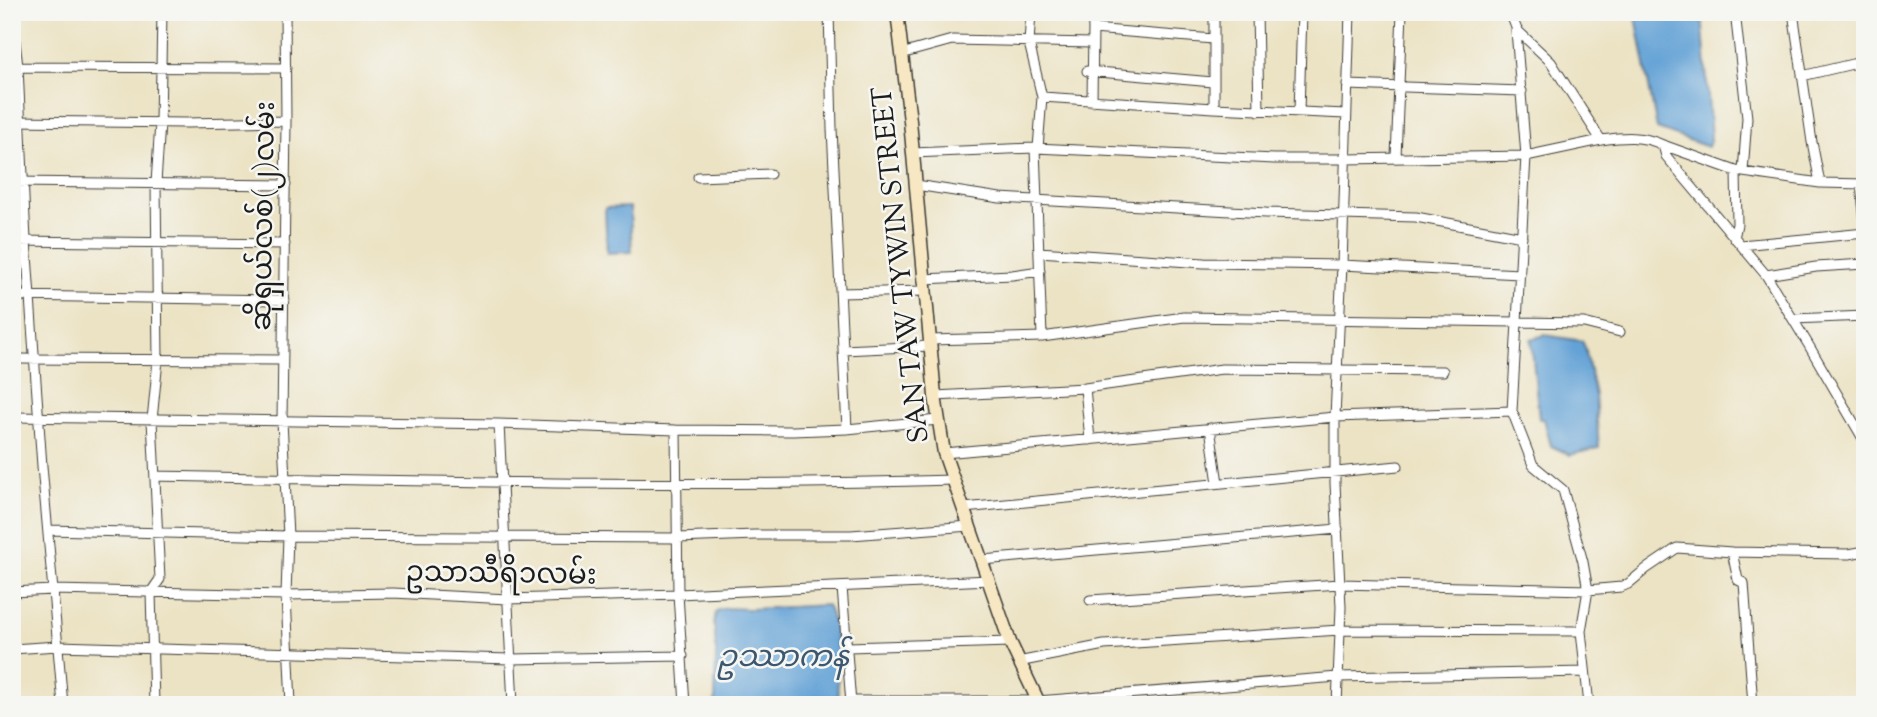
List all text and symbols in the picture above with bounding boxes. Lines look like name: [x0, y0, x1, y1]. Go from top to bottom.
street label: SAN TAW TYWIN STREET: [863, 84, 941, 445]
street label: ဆိုရှယ်လစ်(၂)လမ်း: [242, 101, 287, 331]
street label: ဥသာသီရိ၁လမ်း: [405, 552, 597, 597]
water label: ဥဿာကန်: [717, 635, 853, 681]

